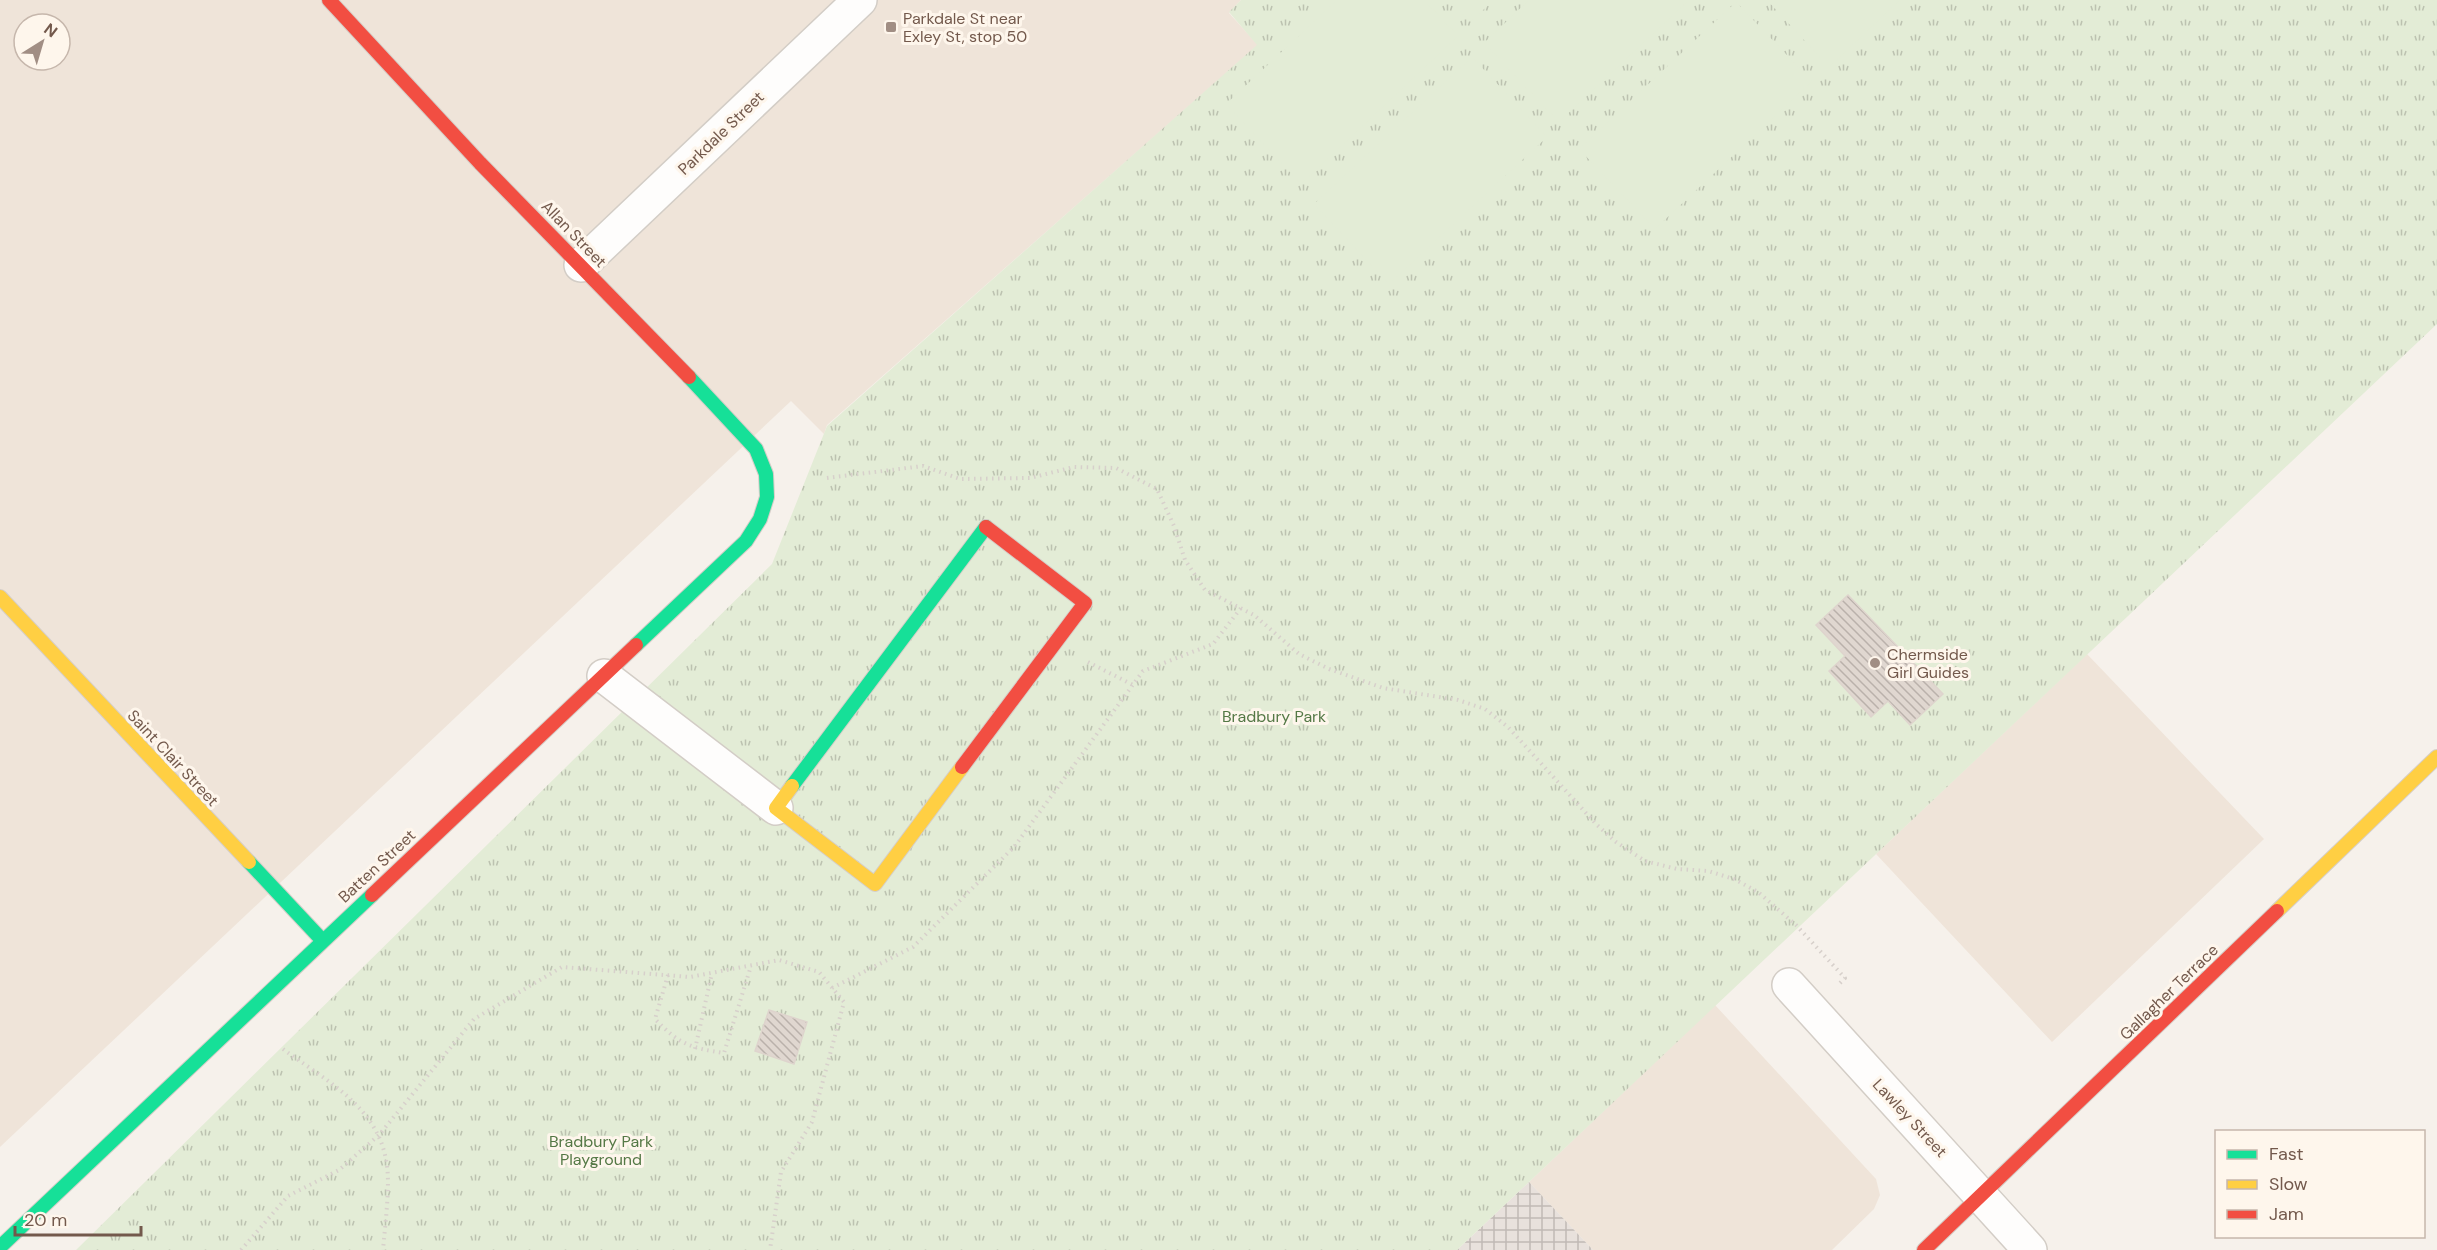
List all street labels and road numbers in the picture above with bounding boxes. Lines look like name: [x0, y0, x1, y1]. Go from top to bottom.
street label: Parkdale Street: [673, 87, 769, 179]
street label: Allan Street: [537, 196, 611, 272]
street label: Saint Clair Street: [123, 705, 223, 811]
street label: Batten Street: [334, 825, 420, 907]
street label: Gallagher Terrace: [2115, 939, 2223, 1045]
street label: Lawley Street: [1868, 1074, 1952, 1162]

